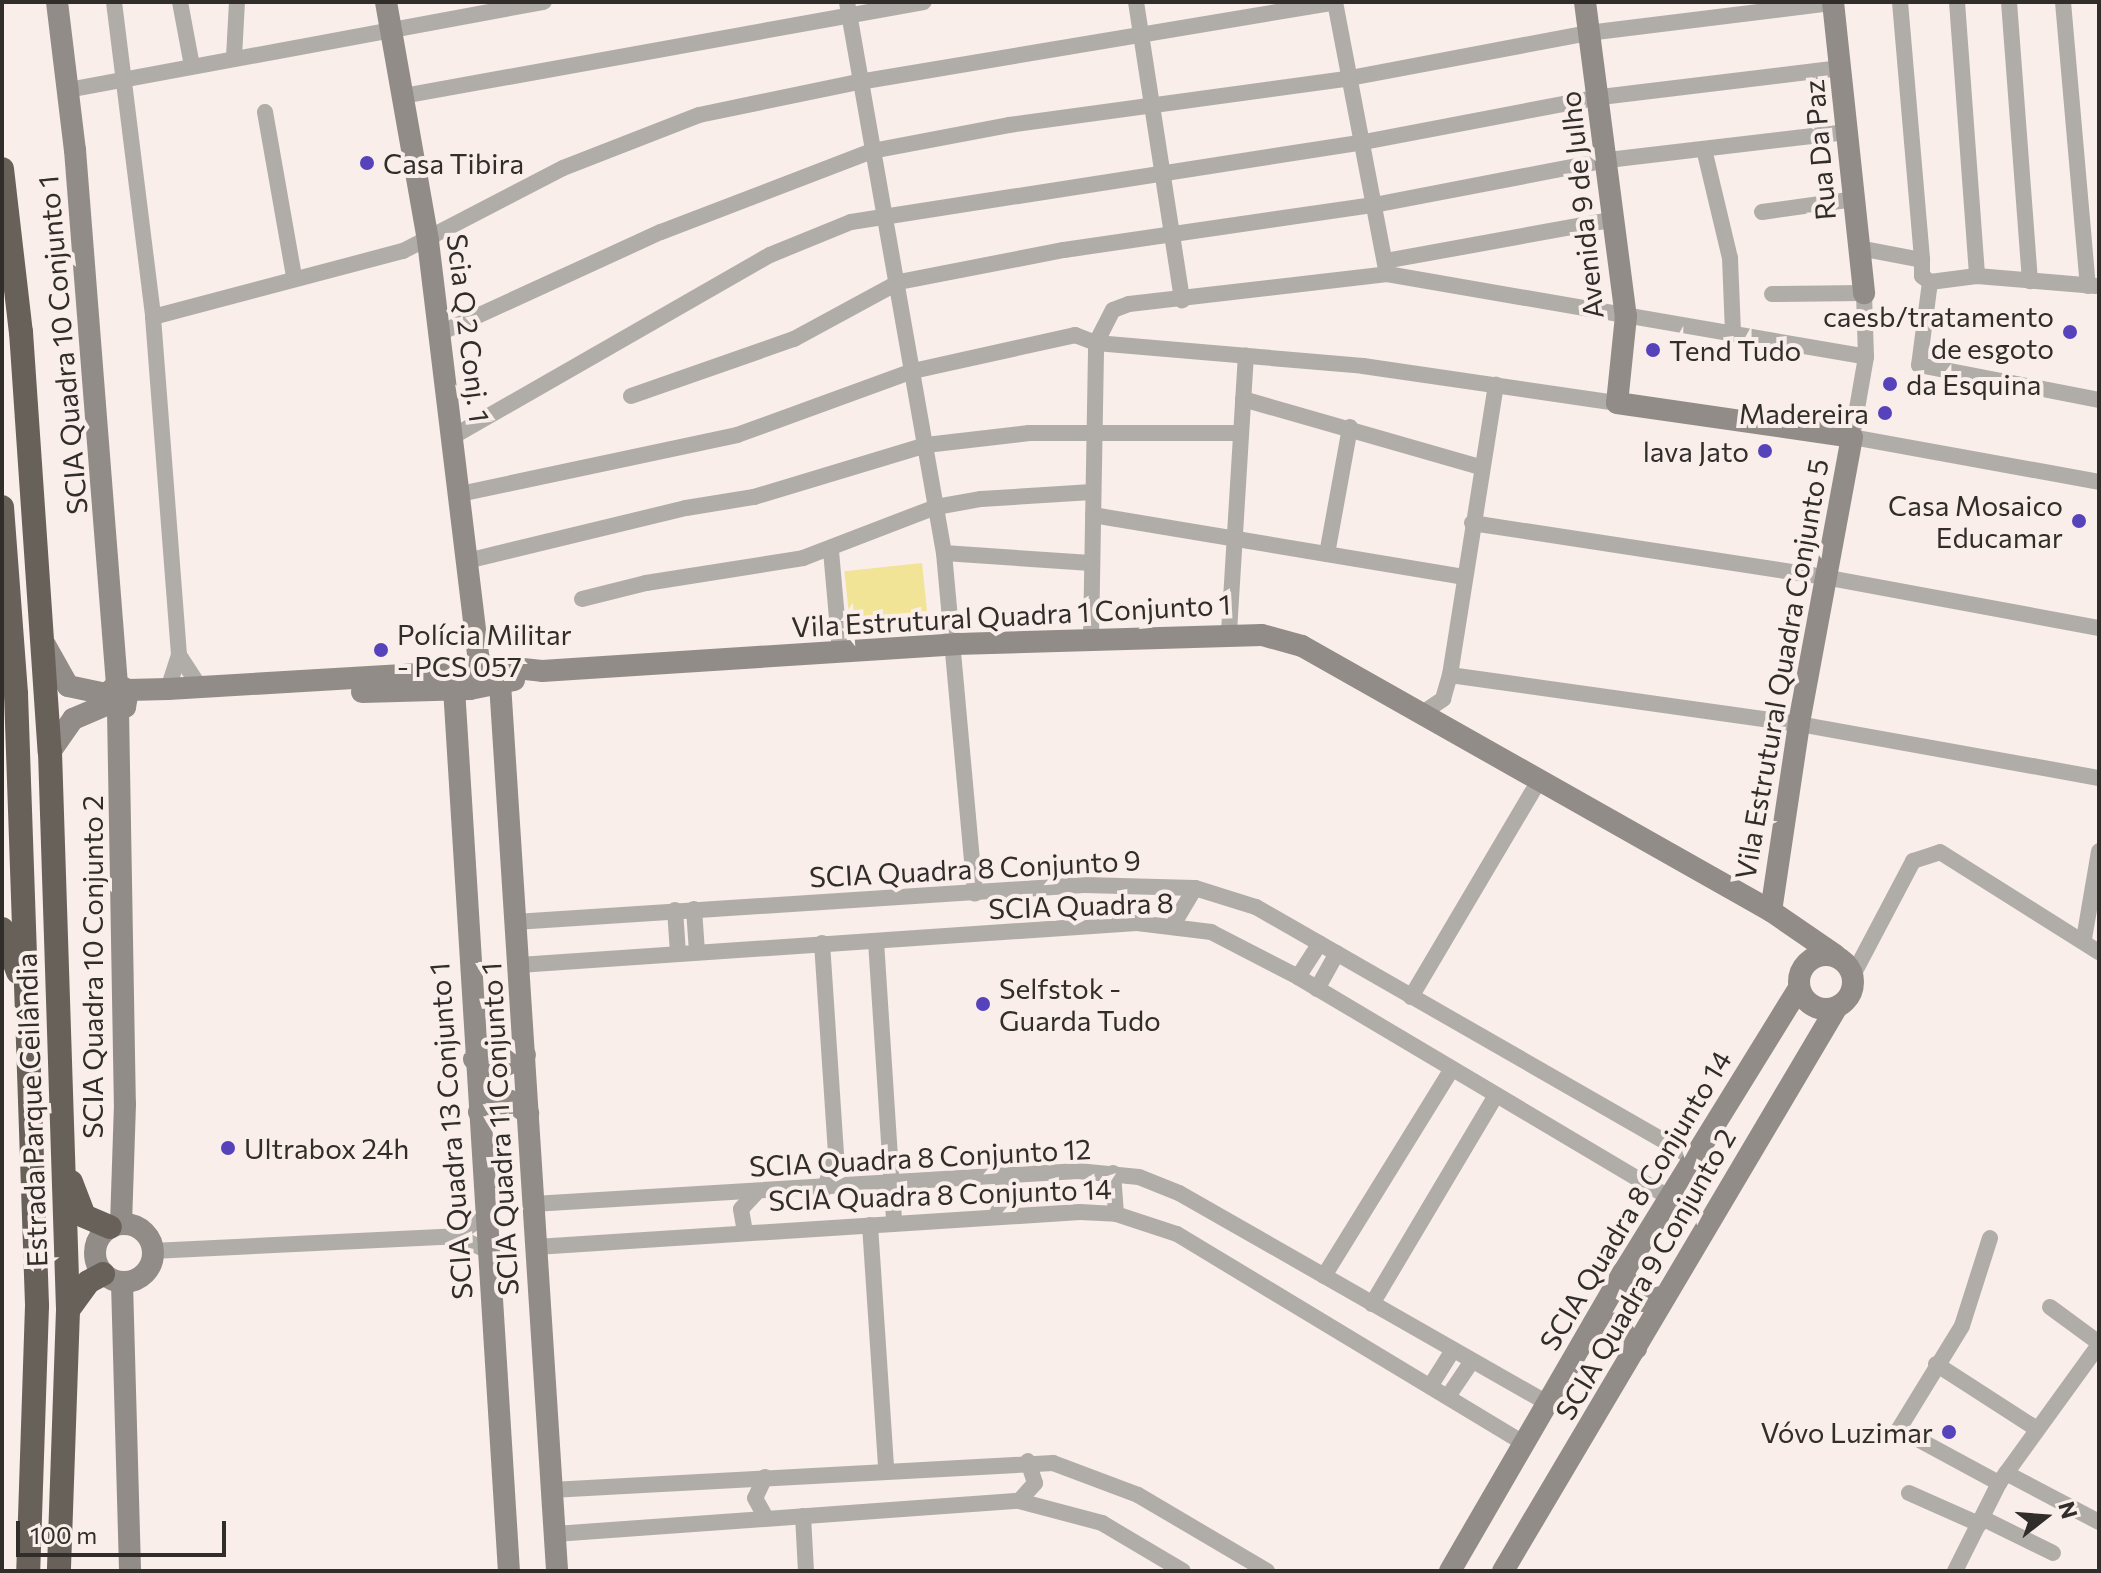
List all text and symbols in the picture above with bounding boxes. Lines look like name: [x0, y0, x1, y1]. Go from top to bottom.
street label: Rua Da Paz: [1796, 78, 1842, 222]
street label: Avenida 9 de Julho: [1552, 90, 1610, 320]
place label: Casa Tibira: [383, 146, 524, 180]
marker: Casa Tibira: [358, 154, 376, 172]
street label: SCIA Quadra 10 Conjunto 1: [30, 174, 94, 516]
street label: Scia Q 2 Conj. 1: [441, 232, 497, 424]
place label: caesb/tratamento de esgoto: [1823, 299, 2054, 365]
marker: caesb/tratamento de esgoto: [2061, 323, 2079, 341]
place label: Tend Tudo: [1669, 333, 1801, 367]
marker: Tend Tudo: [1644, 341, 1662, 359]
place label: da Esquina: [1906, 367, 2041, 401]
marker: da Esquina: [1881, 375, 1899, 393]
place label: Madereira: [1739, 396, 1869, 430]
marker: Madereira: [1876, 404, 1894, 422]
place label: lava Jato: [1643, 434, 1749, 468]
marker: lava Jato: [1756, 442, 1774, 460]
street label: Vila Estrutural Quadra Conjunto 5: [1727, 456, 1835, 882]
place label: Casa Mosaico Educamar: [1888, 488, 2063, 554]
marker: Casa Mosaico Educamar: [2070, 512, 2088, 530]
street label: Vila Estrutural Quadra 1 Conjunto 1: [790, 587, 1232, 643]
place label: Polícia Militar - PCS 057: [397, 617, 572, 683]
marker: Polícia Militar - PCS 057: [372, 641, 390, 659]
street label: SCIA Quadra 10 Conjunto 2: [75, 795, 109, 1139]
street label: SCIA Quadra 8 Conjunto 9: [808, 843, 1142, 893]
street label: SCIA Quadra 8: [988, 885, 1174, 925]
street label: Estrada Parque Ceilândia: [9, 952, 53, 1268]
street label: SCIA Quadra 13 Conjunto 1: [421, 961, 479, 1301]
street label: SCIA Quadra 11 Conjunto 1: [473, 961, 525, 1297]
place label: Selfstok - Guarda Tudo: [999, 971, 1161, 1037]
marker: Selfstok - Guarda Tudo: [974, 995, 992, 1013]
street label: SCIA Quadra 8 Conjunto 14: [1532, 1044, 1738, 1356]
street label: SCIA Quadra 9 Conjunto 2: [1548, 1123, 1742, 1425]
place label: Ultrabox 24h: [244, 1131, 409, 1165]
street label: SCIA Quadra 8 Conjunto 12: [748, 1131, 1092, 1183]
marker: Ultrabox 24h: [219, 1139, 237, 1157]
street label: SCIA Quadra 8 Conjunto 14: [768, 1171, 1112, 1217]
place label: Vóvo Luzimar: [1761, 1415, 1933, 1449]
marker: Vóvo Luzimar: [1940, 1423, 1958, 1441]
north arrow: [2005, 1477, 2085, 1557]
text: N: [2053, 1498, 2084, 1522]
scale bar: [20, 1505, 230, 1555]
text: 100 m: [30, 1520, 97, 1549]

